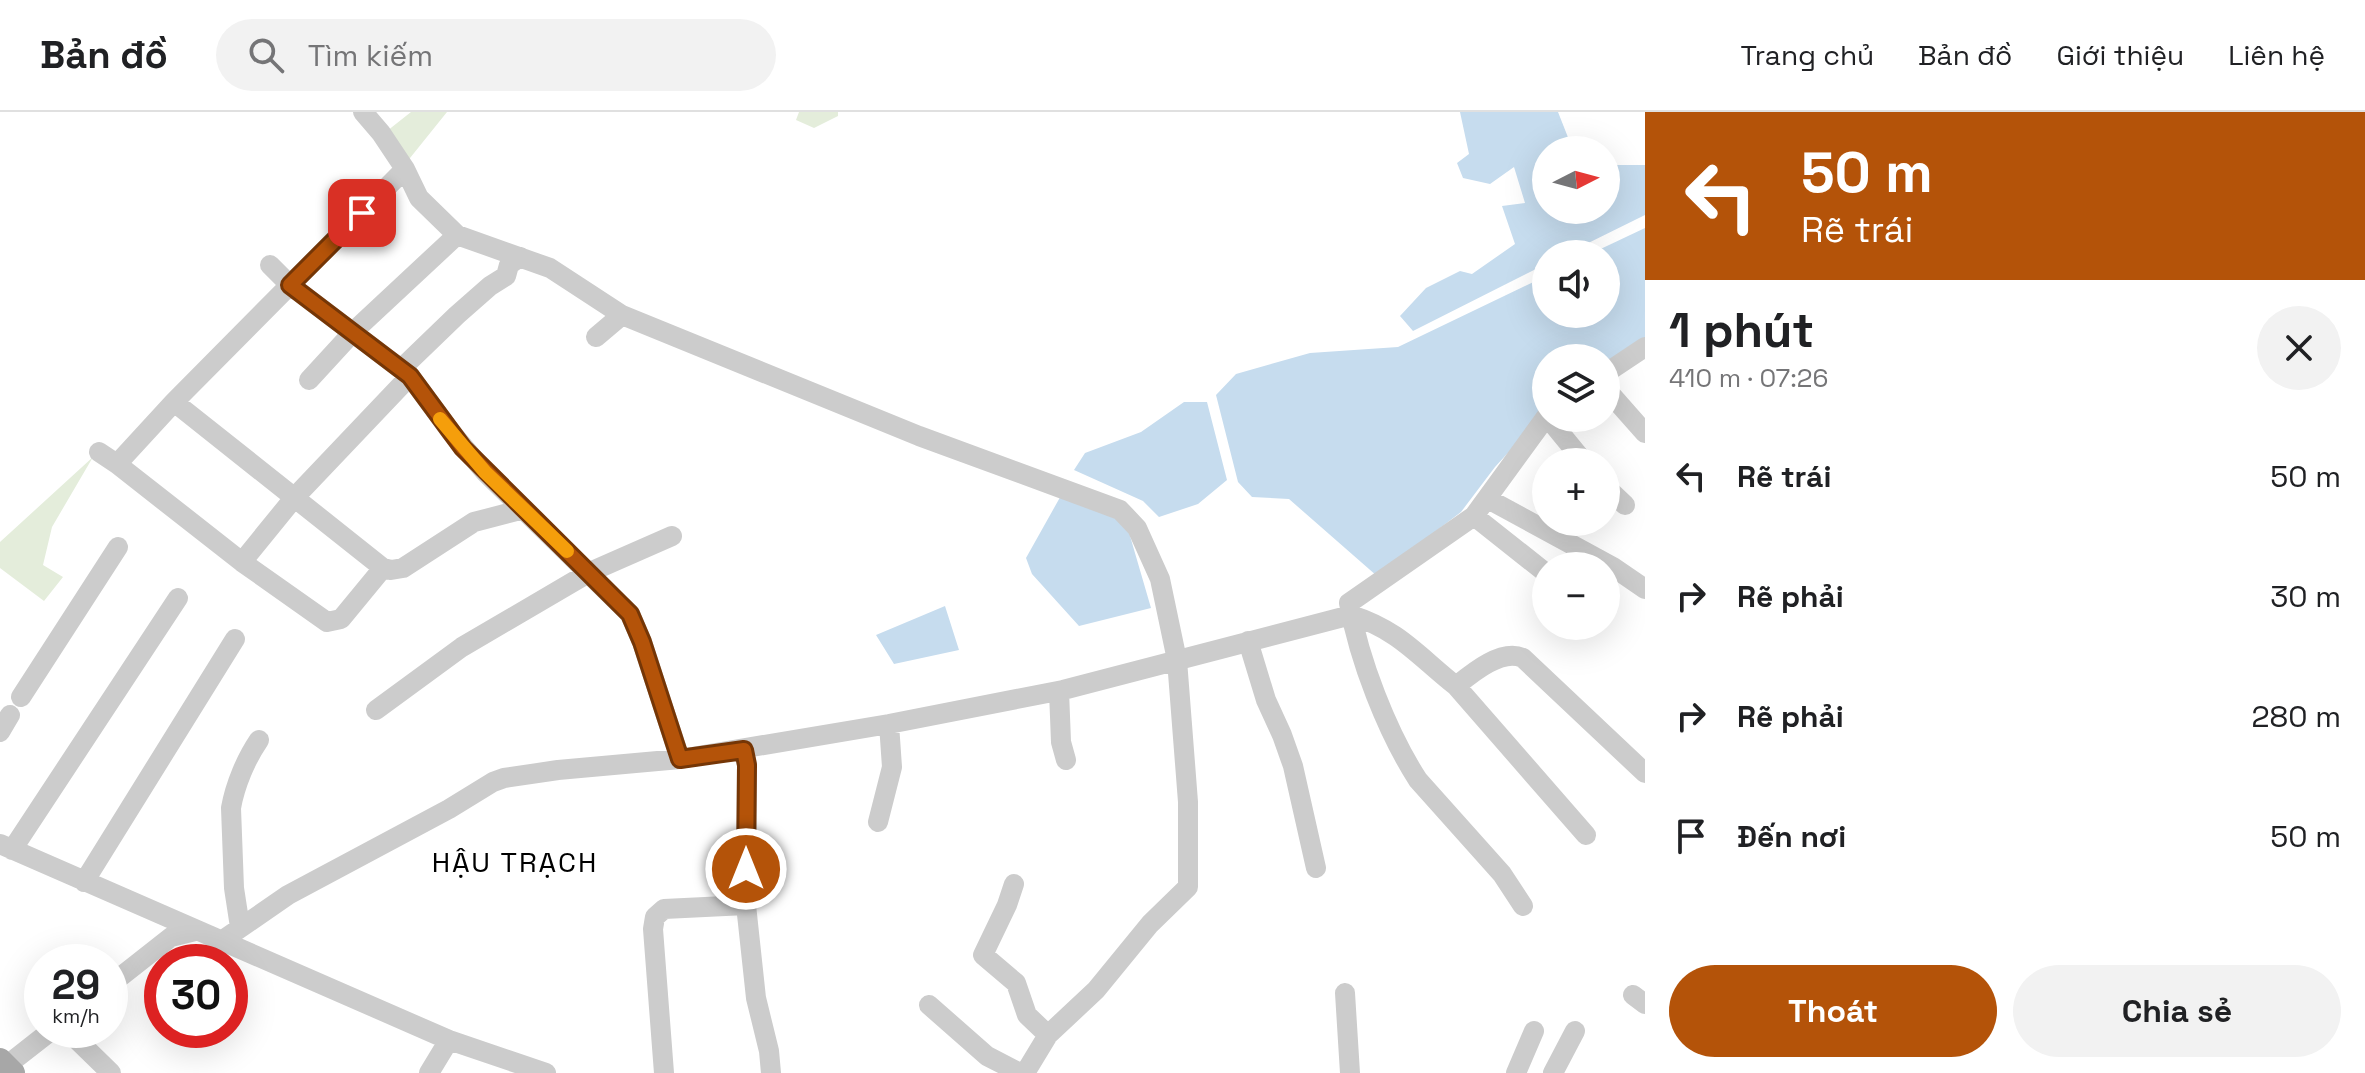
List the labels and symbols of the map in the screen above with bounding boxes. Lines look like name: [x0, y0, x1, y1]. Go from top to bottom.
north arrow: [1532, 136, 1620, 224]
pin: [328, 179, 396, 247]
position arrow: [704, 827, 788, 911]
district label: HẬU TRẠCH: [432, 844, 598, 880]
speed limit sign: 30: [144, 944, 248, 1048]

